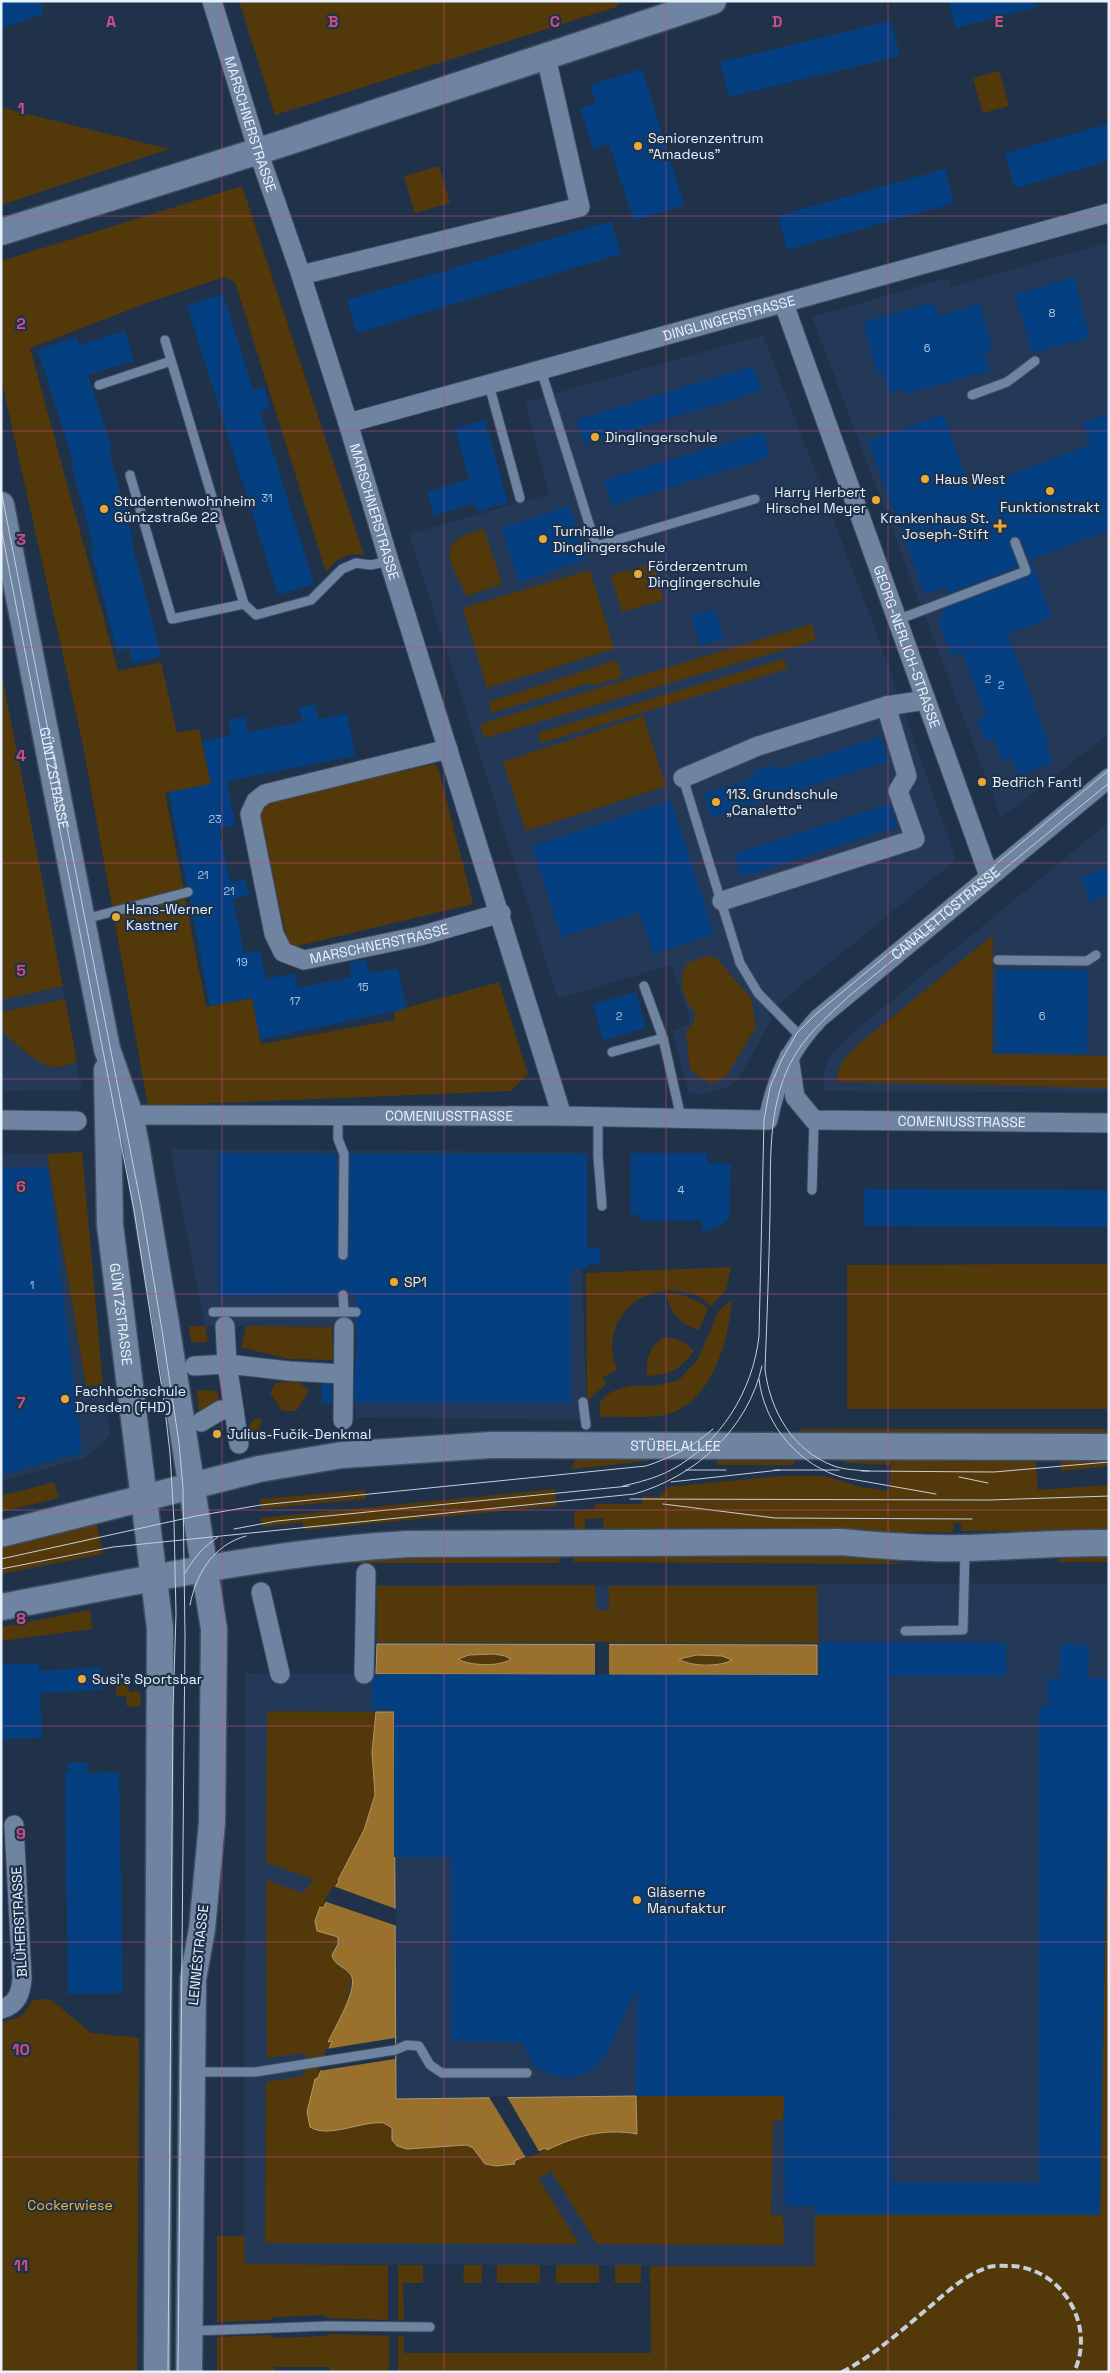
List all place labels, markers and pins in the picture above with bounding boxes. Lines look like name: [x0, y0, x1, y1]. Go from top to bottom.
place label: Seniorenzentrum "Amadeus": [648, 129, 763, 163]
marker: Seniorenzentrum "Amadeus": [632, 140, 644, 152]
place label: Dinglingerschule: [605, 428, 718, 446]
marker: Dinglingerschule: [589, 431, 601, 443]
place label: Haus West: [935, 470, 1006, 488]
marker: Haus West: [919, 473, 931, 485]
place label: Harry Herbert Hirschel Meyer: [766, 483, 866, 517]
marker: Funktionstrakt: [1044, 485, 1056, 497]
place label: Studentenwohnheim Güntzstraße 22: [114, 492, 256, 526]
marker: Harry Herbert Hirschel Meyer: [870, 494, 882, 506]
place label: Funktionstrakt: [1000, 498, 1100, 516]
marker: Studentenwohnheim Güntzstraße 22: [98, 503, 110, 515]
place label: Krankenhaus St. Joseph-Stift: [880, 509, 989, 543]
marker: Krankenhaus St. Joseph-Stift: [993, 519, 1007, 533]
place label: Turnhalle Dinglingerschule: [553, 522, 666, 556]
marker: Turnhalle Dinglingerschule: [537, 533, 549, 545]
place label: Förderzentrum Dinglingerschule: [648, 557, 761, 591]
marker: Förderzentrum Dinglingerschule: [632, 568, 644, 580]
place label: Bedřich Fantl: [992, 773, 1082, 791]
marker: Bedřich Fantl: [976, 776, 988, 788]
place label: 113. Grundschule „Canaletto“: [726, 785, 838, 819]
marker: 113. Grundschule „Canaletto“: [710, 796, 722, 808]
place label: Hans-Werner Kastner: [126, 900, 213, 934]
marker: Hans-Werner Kastner: [110, 911, 122, 923]
place label: SP1: [404, 1273, 427, 1291]
marker: SP1: [388, 1276, 400, 1288]
place label: Fachhochschule Dresden (FHD): [75, 1382, 186, 1416]
marker: Fachhochschule Dresden (FHD): [59, 1393, 71, 1405]
place label: Julius-Fučík-Denkmal: [227, 1425, 371, 1443]
marker: Julius-Fučík-Denkmal: [211, 1428, 223, 1440]
place label: Susi's Sportsbar: [92, 1670, 202, 1688]
marker: Susi's Sportsbar: [76, 1673, 88, 1685]
place label: Gläserne Manufaktur: [647, 1883, 726, 1917]
marker: Gläserne Manufaktur: [631, 1894, 643, 1906]

